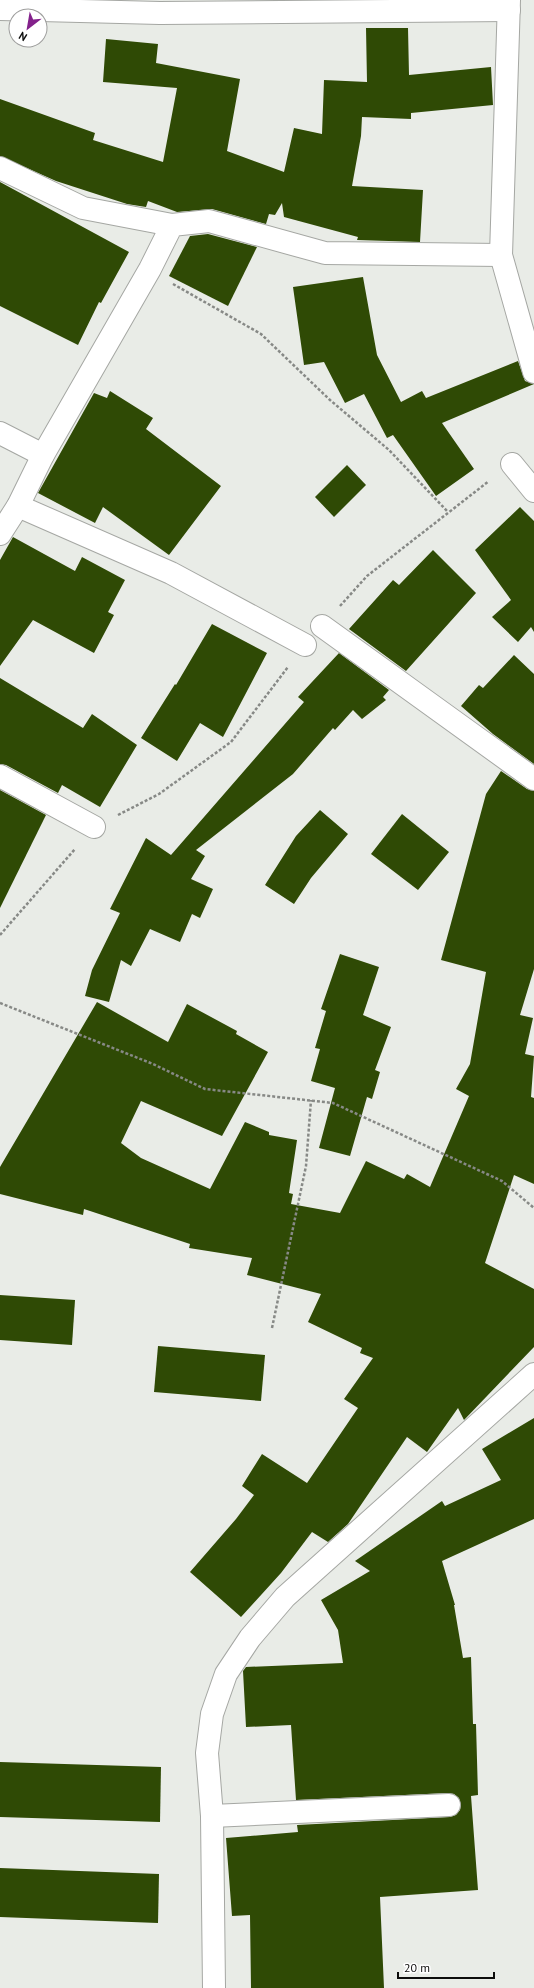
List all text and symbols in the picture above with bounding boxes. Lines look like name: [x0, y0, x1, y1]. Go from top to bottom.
north arrow: [8, 8, 48, 48]
text: N: [16, 29, 30, 44]
scale bar: [398, 1954, 494, 1980]
text: 20 m: [404, 1960, 430, 1975]

